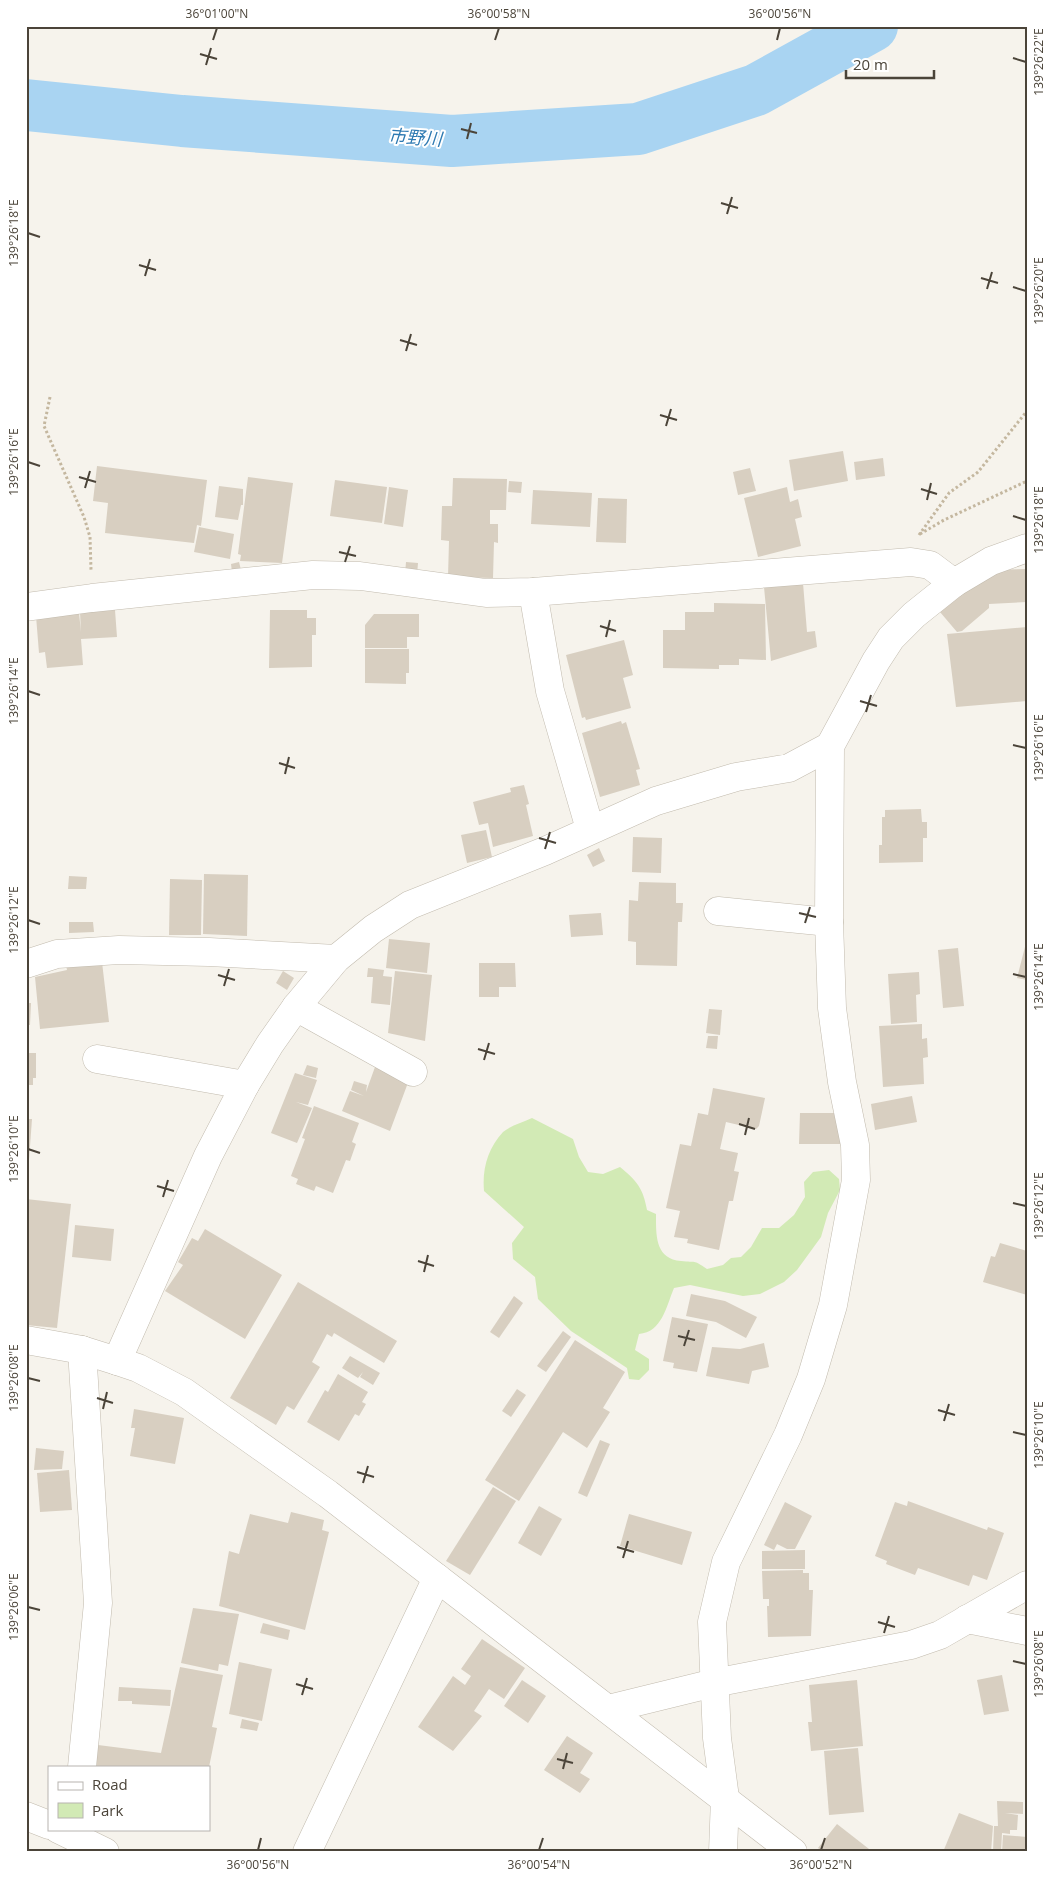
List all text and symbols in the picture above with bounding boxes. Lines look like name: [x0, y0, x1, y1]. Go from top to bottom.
text: 36°01'00"N: [186, 5, 248, 22]
text: 36°00'58"N: [468, 5, 530, 22]
text: 36°00'56"N: [749, 5, 811, 22]
text: 139°26'22"E: [1030, 28, 1047, 96]
scale bar: [846, 48, 933, 80]
text: 20 m: [853, 54, 888, 74]
water label: 市野川: [387, 123, 445, 151]
text: 139°26'18"E: [5, 199, 22, 267]
text: 139°26'20"E: [1030, 257, 1047, 325]
text: 139°26'16"E: [5, 428, 22, 496]
text: 139°26'18"E: [1030, 486, 1047, 554]
text: 139°26'14"E: [5, 657, 22, 725]
text: 139°26'16"E: [1030, 714, 1047, 782]
text: 139°26'12"E: [5, 886, 22, 954]
text: 139°26'14"E: [1030, 943, 1047, 1011]
text: 139°26'10"E: [5, 1115, 22, 1183]
text: 139°26'12"E: [1030, 1172, 1047, 1240]
text: 139°26'08"E: [5, 1344, 22, 1412]
text: 139°26'10"E: [1030, 1401, 1047, 1469]
text: 139°26'06"E: [5, 1573, 22, 1641]
text: 139°26'08"E: [1030, 1630, 1047, 1698]
legend: [48, 1766, 210, 1830]
text: Road: [92, 1774, 128, 1794]
text: Park: [92, 1800, 123, 1820]
text: 36°00'56"N: [227, 1856, 289, 1873]
text: 36°00'54"N: [508, 1856, 570, 1873]
text: 36°00'52"N: [790, 1856, 852, 1873]

